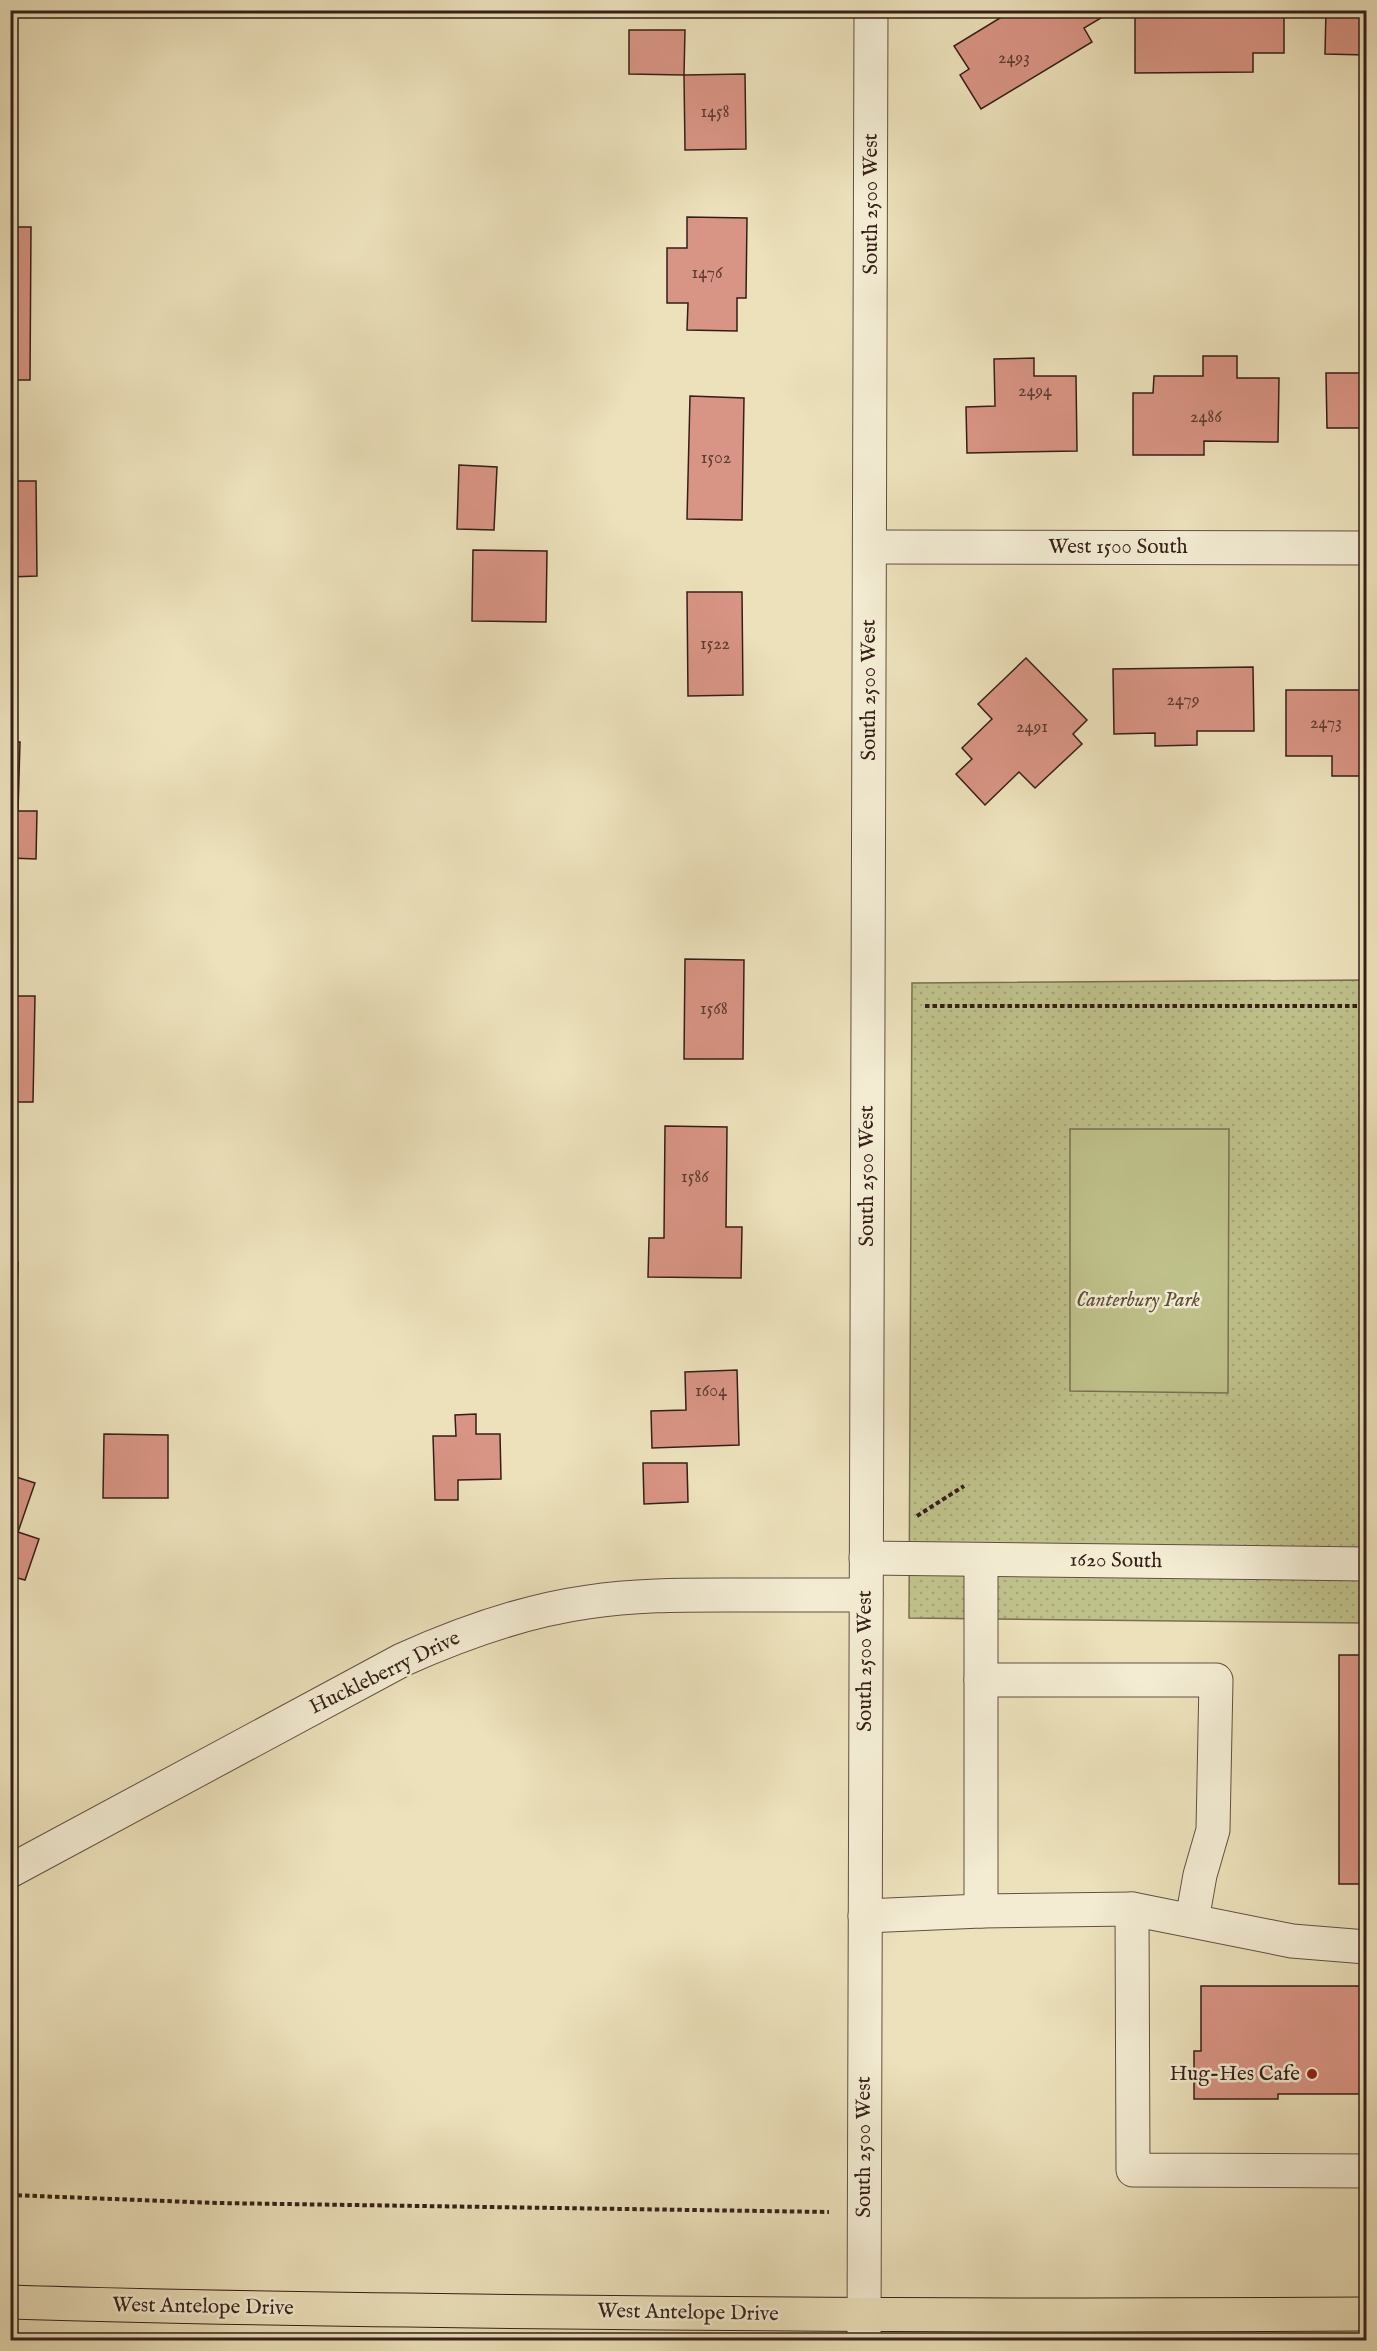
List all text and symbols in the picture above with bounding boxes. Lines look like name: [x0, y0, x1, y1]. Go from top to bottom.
house number: 2493: [998, 47, 1030, 70]
house number: 1458: [700, 101, 730, 124]
street label: South 2500 West: [858, 133, 885, 275]
house number: 1476: [692, 262, 723, 285]
house number: 2494: [1018, 380, 1052, 403]
house number: 2486: [1190, 406, 1222, 429]
house number: 1502: [701, 447, 731, 470]
street label: West 1500 South: [1048, 534, 1188, 561]
street label: South 2500 West: [856, 619, 883, 761]
house number: 1522: [700, 633, 730, 656]
house number: 2479: [1167, 689, 1200, 712]
house number: 2473: [1310, 712, 1342, 735]
house number: 2491: [1016, 716, 1048, 739]
house number: 1568: [700, 998, 728, 1021]
street label: South 2500 West: [854, 1105, 881, 1247]
house number: 1586: [681, 1166, 709, 1189]
park label: Canterbury Park: [1076, 1287, 1201, 1314]
house number: 1604: [695, 1380, 727, 1403]
street label: 1620 South: [1069, 1547, 1163, 1575]
street label: South 2500 West: [852, 1590, 879, 1732]
street label: Huckleberry Drive: [305, 1625, 465, 1721]
place label: Hug-Hes Cafe: [1170, 2061, 1300, 2088]
marker: Hug-Hes Cafe: [1305, 2067, 1319, 2081]
street label: South 2500 West: [851, 2076, 878, 2218]
street label: West Antelope Drive: [112, 2292, 294, 2322]
street label: West Antelope Drive: [597, 2298, 779, 2328]

